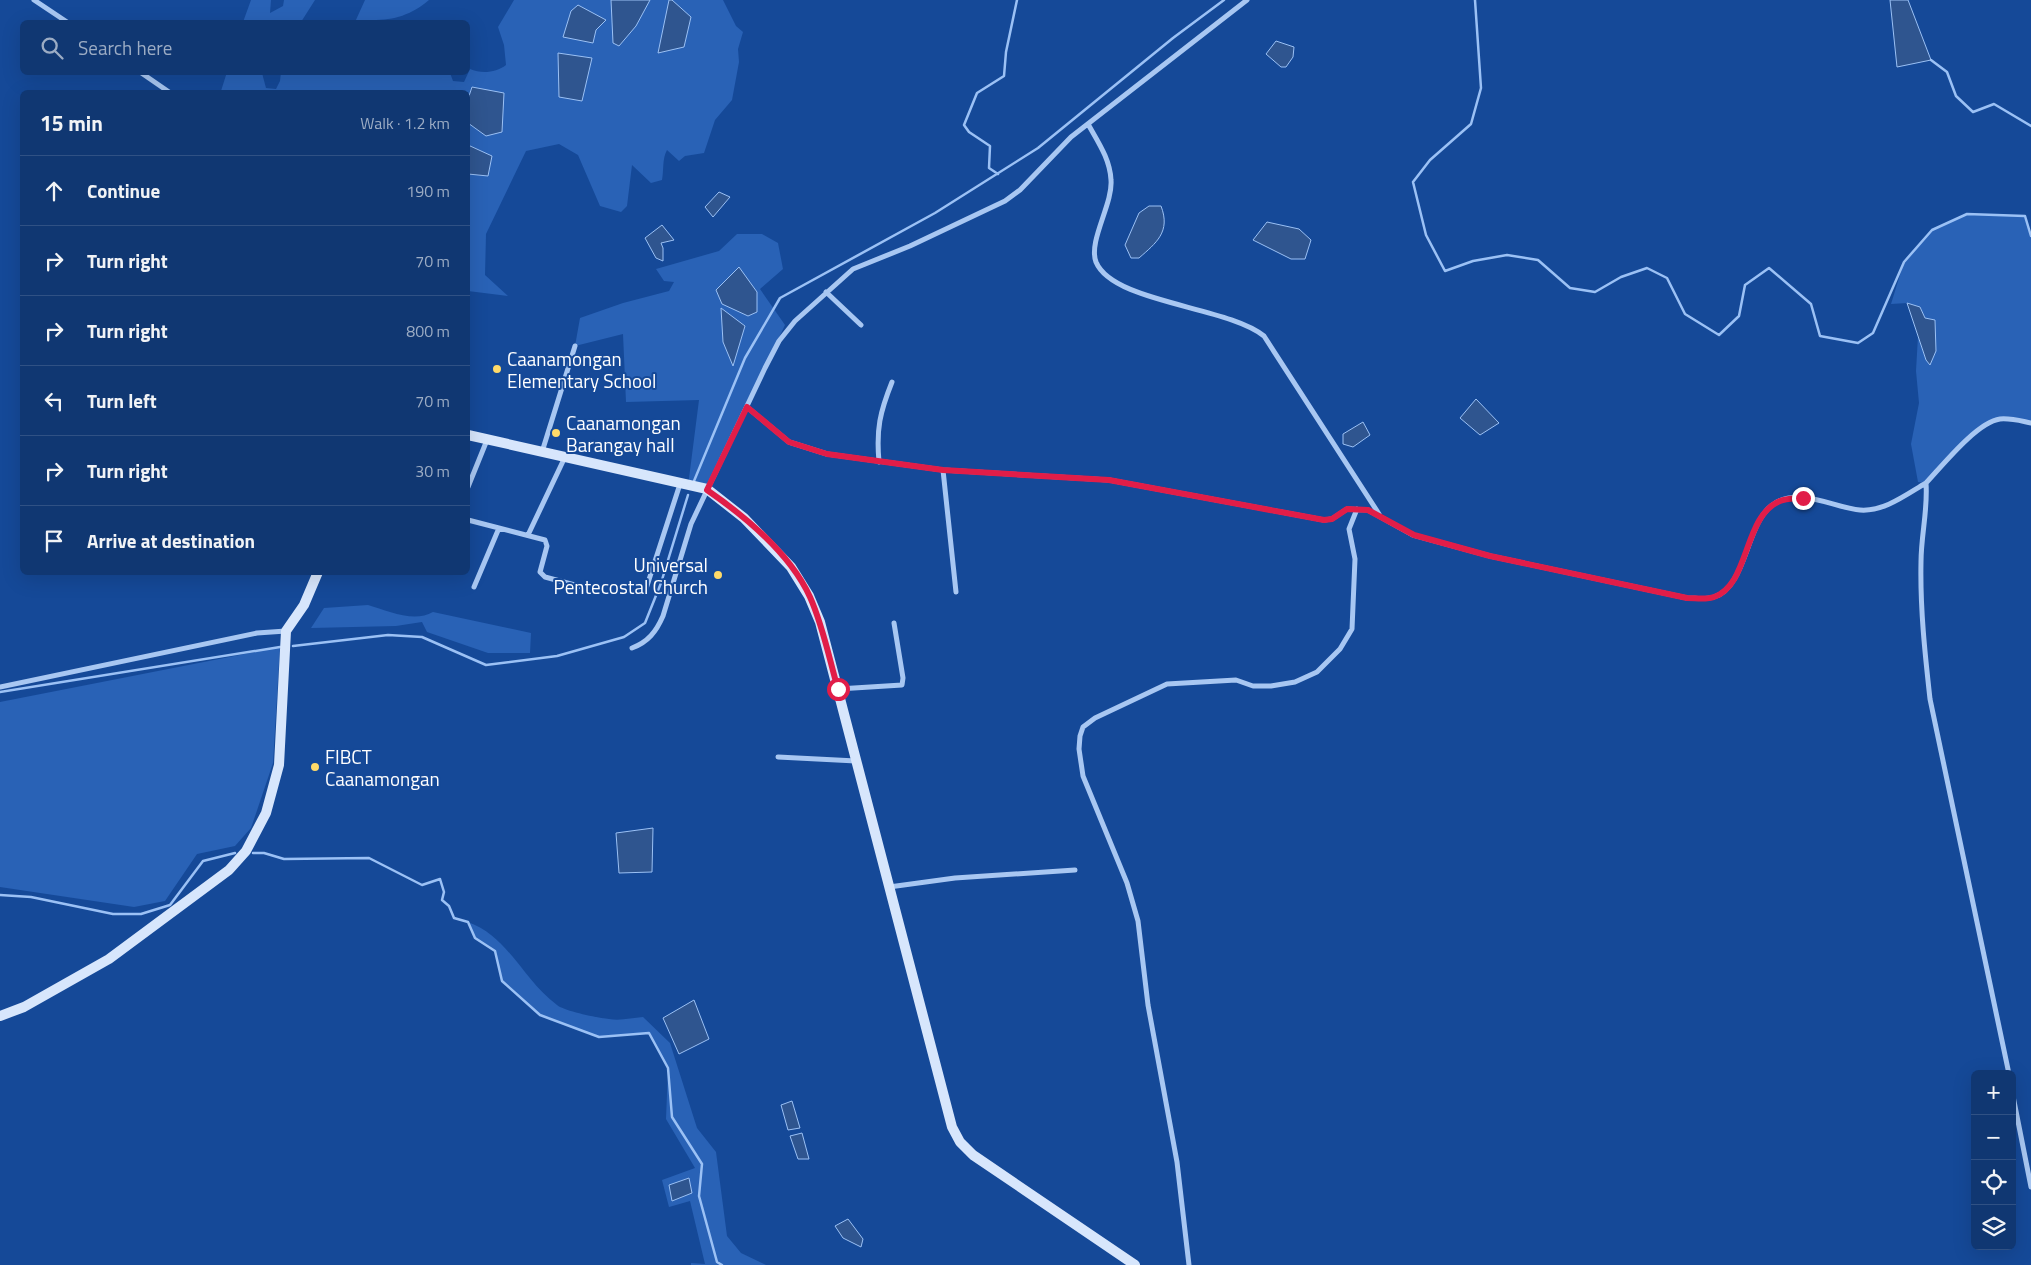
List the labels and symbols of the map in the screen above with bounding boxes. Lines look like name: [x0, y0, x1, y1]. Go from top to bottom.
place label: Caanamongan Elementary School: [507, 344, 656, 395]
marker: Caanamongan Elementary School: [491, 363, 503, 375]
place label: Caanamongan Barangay hall: [566, 408, 681, 459]
marker: Caanamongan Barangay hall: [550, 427, 562, 439]
route end: [1792, 487, 1815, 510]
place label: Universal Pentecostal Church: [554, 550, 708, 601]
marker: Universal Pentecostal Church: [712, 569, 724, 581]
route start: [827, 678, 850, 701]
place label: FIBCT Caanamongan: [325, 742, 440, 793]
marker: FIBCT Caanamongan: [309, 761, 321, 773]

